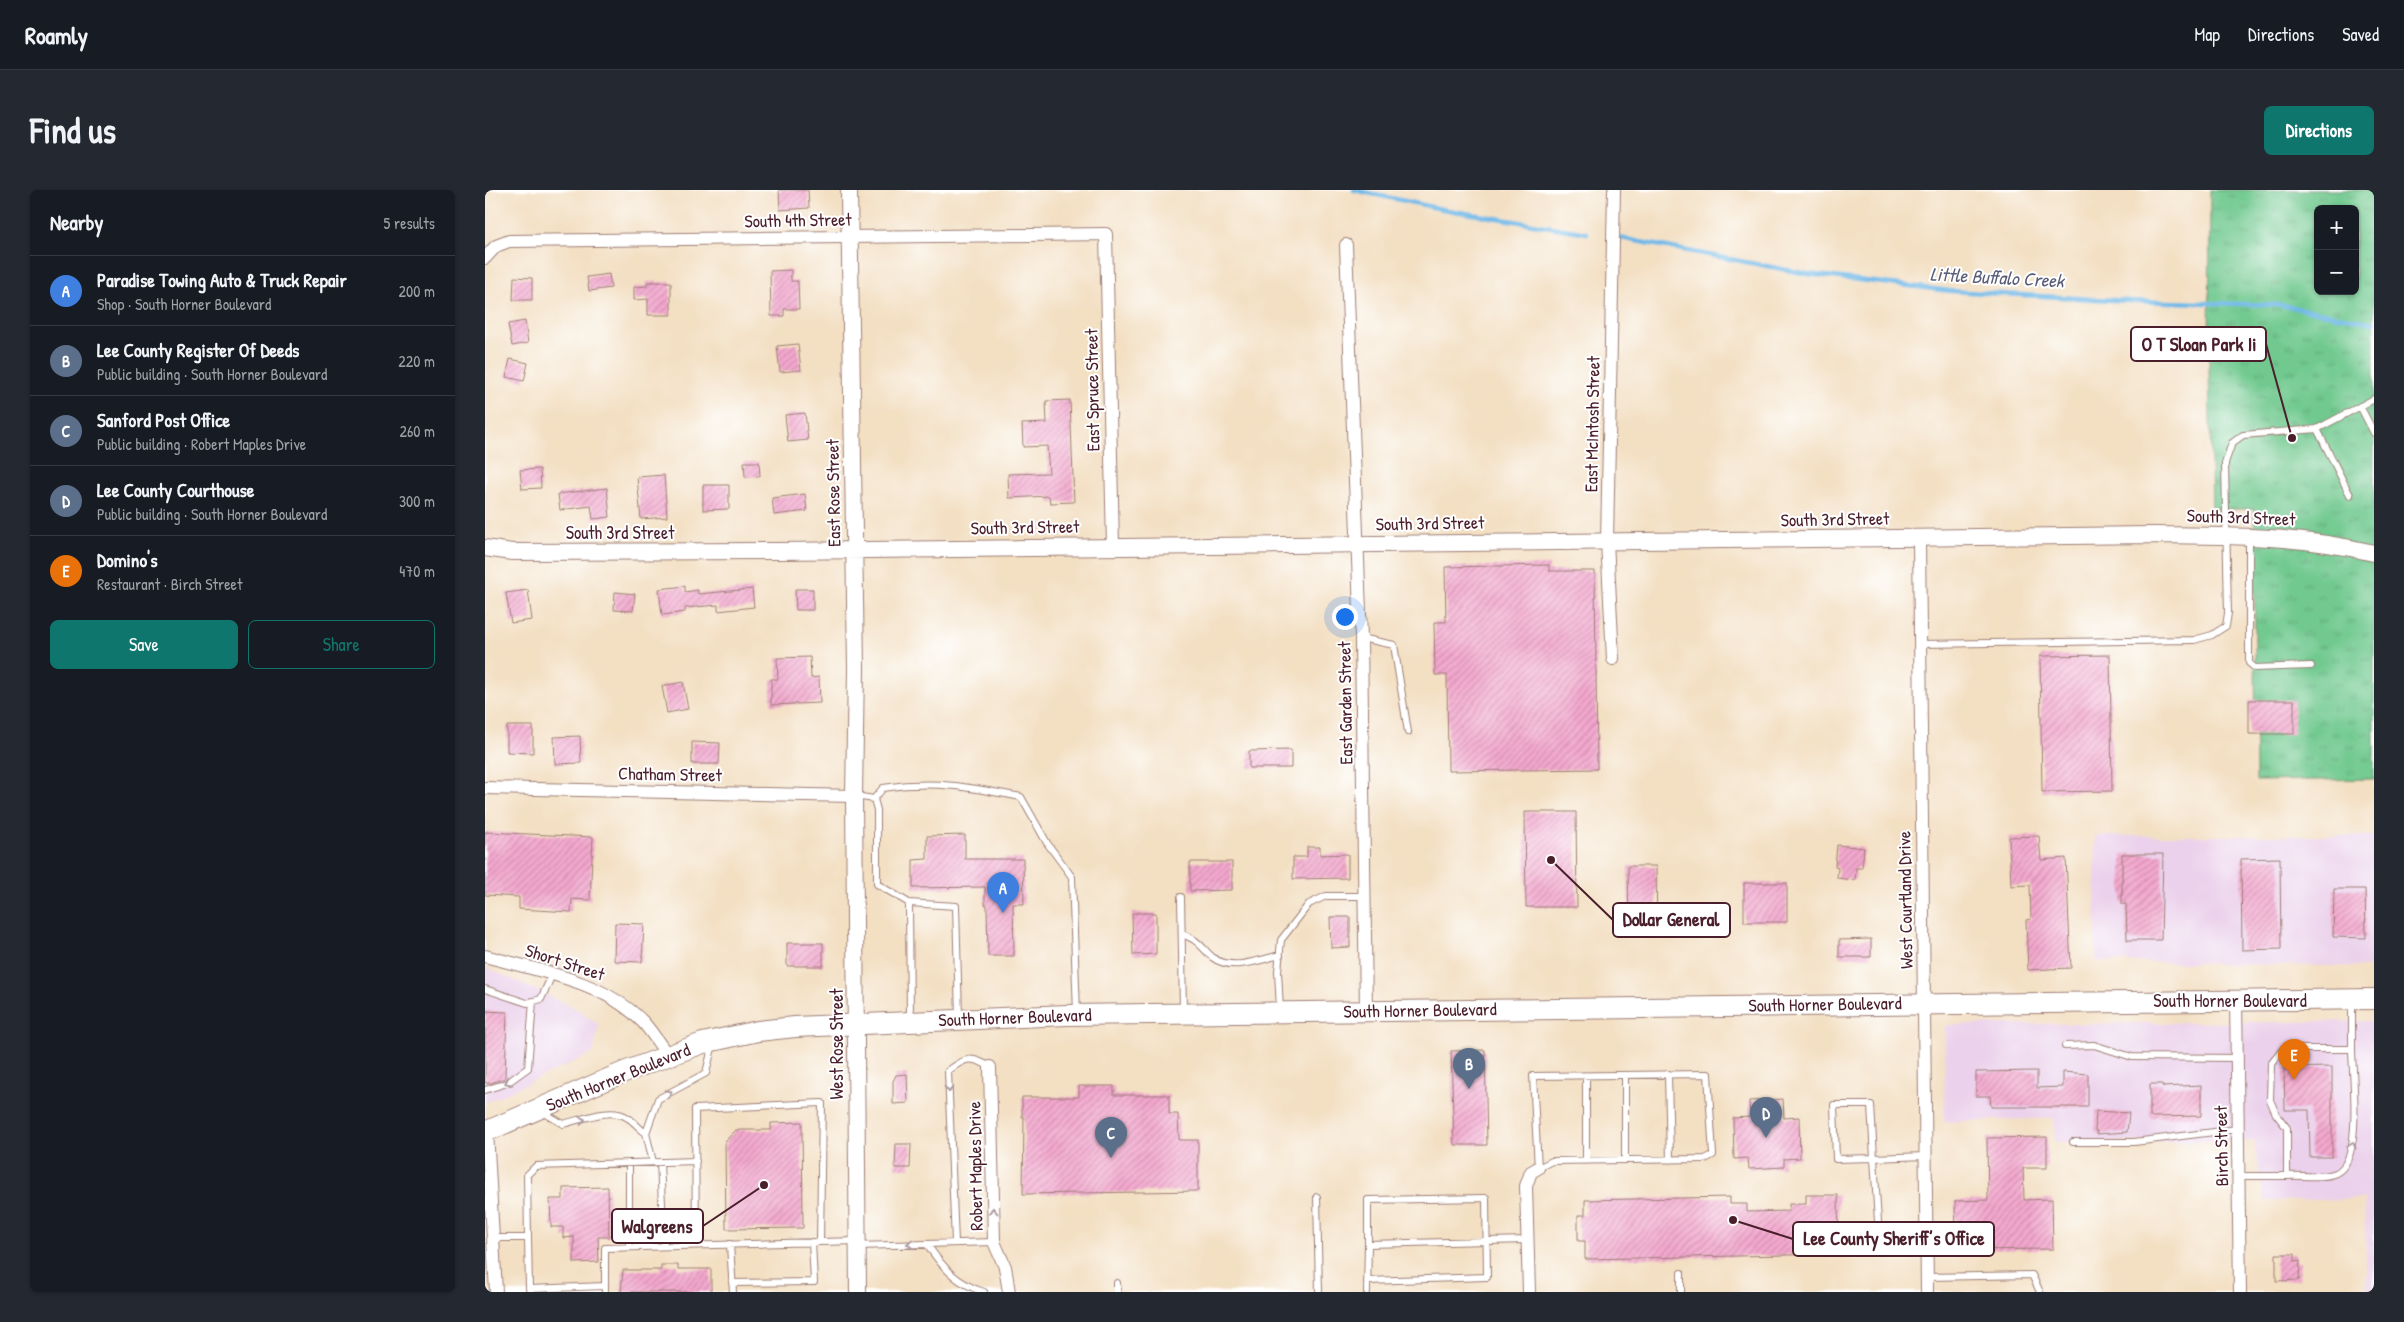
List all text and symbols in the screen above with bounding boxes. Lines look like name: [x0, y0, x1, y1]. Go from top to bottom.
text: Roamly: [25, 19, 88, 51]
text: Map: [2195, 22, 2220, 47]
text: Directions: [2248, 22, 2314, 47]
text: Saved: [2342, 22, 2379, 47]
button: Directions: [2264, 106, 2374, 155]
text: Find us: [30, 107, 116, 154]
map controls: [2314, 205, 2359, 295]
button: +: [2314, 205, 2359, 250]
street label: South 4th Street: [744, 207, 853, 233]
text: Nearby: [50, 208, 103, 237]
text: 5 results: [384, 212, 435, 234]
button: −: [2314, 250, 2359, 295]
water label: Little Buffalo Creek: [1929, 261, 2067, 294]
text: Paradise Towing Auto & Truck Repair: [97, 267, 347, 293]
text: A: [62, 280, 70, 302]
text: 200 m: [399, 280, 435, 302]
text: Shop · South Horner Boulevard: [97, 293, 271, 315]
callout: O T Sloan Park Ii: [2131, 327, 2266, 361]
street label: East Spruce Street: [1078, 328, 1106, 451]
text: O T Sloan Park Ii: [2142, 331, 2256, 357]
text: Lee County Register Of Deeds: [97, 337, 299, 363]
text: B: [62, 350, 70, 372]
text: 220 m: [398, 350, 435, 372]
street label: East McIntosh Street: [1578, 355, 1606, 492]
text: Public building · South Horner Boulevard: [97, 363, 327, 385]
text: Sanford Post Office: [97, 407, 230, 433]
text: C: [62, 420, 70, 442]
text: 260 m: [399, 420, 435, 442]
text: Public building · Robert Maples Drive: [97, 433, 306, 455]
street label: East Rose Street: [820, 438, 846, 547]
text: Lee County Courthouse: [97, 477, 254, 503]
text: D: [62, 490, 70, 512]
text: 300 m: [399, 490, 435, 512]
text: Public building · South Horner Boulevard: [97, 503, 327, 525]
street label: South 3rd Street: [2186, 503, 2297, 531]
street label: South 3rd Street: [1780, 506, 1890, 532]
street label: South 3rd Street: [1375, 510, 1485, 536]
street label: South 3rd Street: [970, 514, 1080, 540]
street label: South 3rd Street: [566, 520, 675, 545]
text: Domino's: [97, 547, 158, 573]
text: E: [62, 560, 70, 582]
text: 470 m: [399, 560, 435, 582]
text: Restaurant · Birch Street: [97, 573, 242, 595]
your location: [1332, 604, 1358, 630]
button: Save: [50, 620, 238, 669]
button: Share: [248, 620, 435, 669]
street label: East Garden Street: [1331, 640, 1359, 765]
street label: Chatham Street: [618, 761, 723, 787]
street label: West Courtland Drive: [1891, 831, 1919, 969]
pin: A: [987, 872, 1019, 913]
callout: Dollar General: [1613, 903, 1730, 937]
text: Dollar General: [1623, 906, 1720, 932]
street label: Short Street: [522, 937, 609, 987]
street label: West Rose Street: [824, 988, 849, 1100]
street label: South Horner Boulevard: [2153, 988, 2307, 1013]
street label: South Horner Boulevard: [1748, 990, 1902, 1018]
street label: South Horner Boulevard: [1343, 996, 1497, 1024]
street label: South Horner Boulevard: [938, 1002, 1092, 1032]
street label: South Horner Boulevard: [542, 1037, 694, 1117]
pin: E: [2278, 1039, 2310, 1080]
pin: B: [1453, 1048, 1485, 1089]
one-way arrow: [504, 1075, 513, 1086]
one-way arrow: [944, 1086, 954, 1094]
one-way arrow: [664, 1089, 673, 1099]
pin: D: [1750, 1097, 1782, 1138]
street label: Robert Maples Drive: [961, 1101, 989, 1231]
street label: Birch Street: [2208, 1105, 2234, 1187]
one-way arrow: [578, 1115, 587, 1126]
pin: C: [1095, 1117, 1127, 1158]
one-way arrow: [2346, 1141, 2357, 1150]
one-way arrow: [988, 1207, 999, 1215]
callout: Walgreens: [612, 1209, 703, 1243]
text: Walgreens: [621, 1213, 693, 1240]
callout: Lee County Sheriff’s Office: [1793, 1222, 1994, 1256]
text: Lee County Sheriff’s Office: [1803, 1225, 1985, 1252]
one-way arrow: [906, 1239, 914, 1249]

